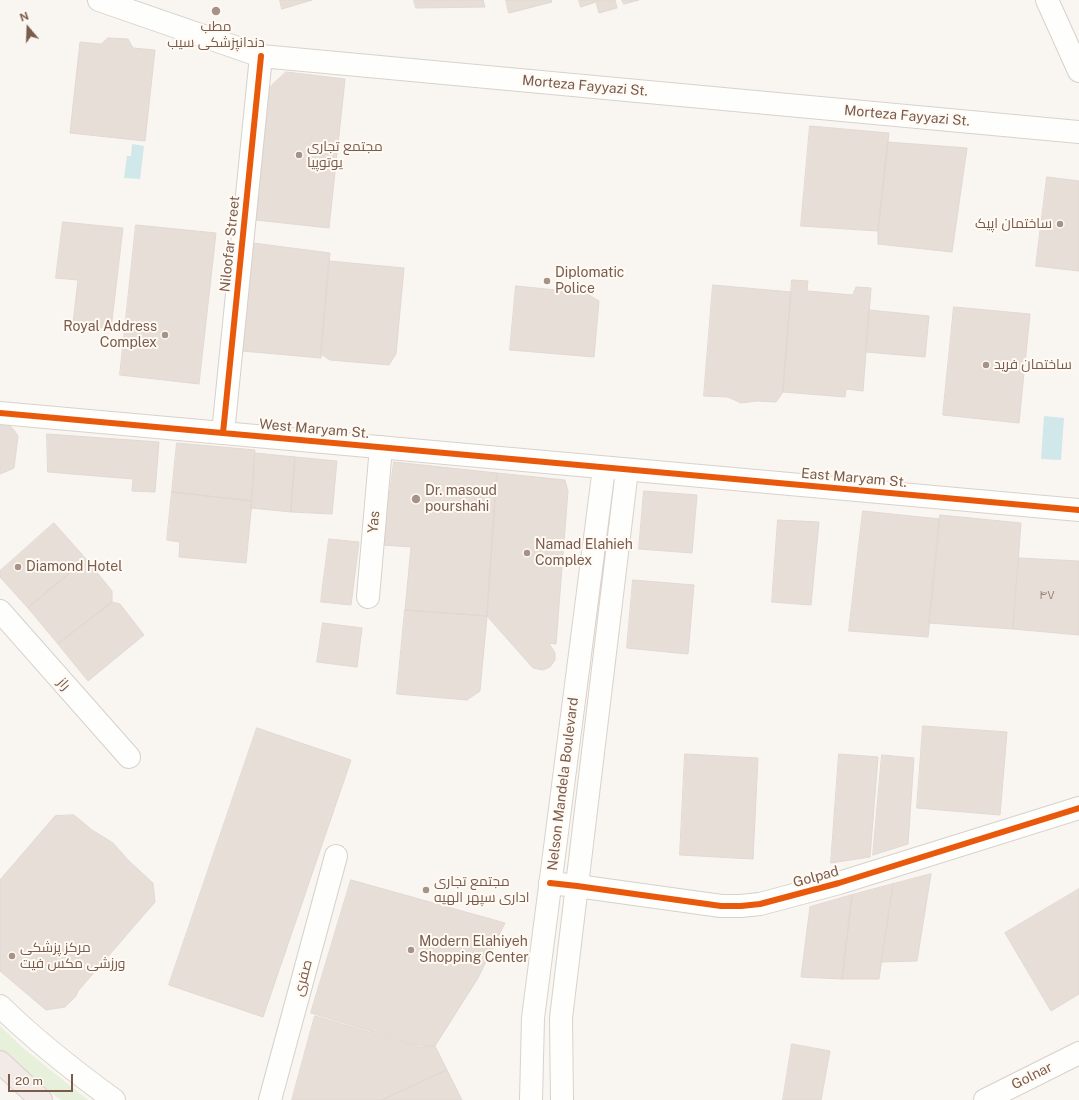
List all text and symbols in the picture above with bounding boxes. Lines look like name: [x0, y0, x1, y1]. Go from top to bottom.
marker: مطب دندانپزشکی سیب: [210, 5, 222, 17]
north arrow: [8, 8, 48, 48]
text: N: [18, 10, 30, 24]
place label: مطب دندانپزشکی سیب: [167, 19, 265, 52]
street label: Morteza Fayyazi St.: [521, 72, 649, 100]
street label: Morteza Fayyazi St.: [843, 102, 971, 130]
place label: مجتمع تجاری یوتوپیا: [307, 139, 383, 172]
marker: مجتمع تجاری یوتوپیا: [294, 150, 304, 160]
street label: Niloofar Street: [217, 195, 243, 293]
place label: ساختمان اپیک: [975, 216, 1052, 232]
marker: ساختمان اپیک: [1055, 219, 1065, 229]
place label: Diplomatic Police: [555, 265, 624, 298]
marker: Diplomatic Police: [542, 276, 552, 286]
place label: Royal Address Complex: [63, 319, 157, 352]
marker: Royal Address Complex: [160, 330, 170, 340]
place label: ساختمان فرید: [994, 357, 1072, 373]
marker: ساختمان فرید: [981, 360, 991, 370]
street label: West Maryam St.: [258, 416, 370, 442]
street label: East Maryam St.: [800, 465, 908, 491]
place label: Dr. masoud pourshahi: [425, 483, 497, 516]
marker: Dr. masoud pourshahi: [410, 493, 422, 505]
street label: Yas: [365, 510, 383, 534]
place label: Namad Elahieh Complex: [535, 537, 633, 570]
marker: Namad Elahieh Complex: [522, 548, 532, 558]
place label: Diamond Hotel: [26, 559, 122, 575]
marker: Diamond Hotel: [13, 562, 23, 572]
house number: ۴۷: [1039, 588, 1055, 602]
street label: راز: [54, 674, 74, 694]
street label: Nelson Mandela Boulevard: [544, 697, 582, 871]
street label: Golpad: [791, 863, 841, 891]
place label: مجتمع تجاری اداری سپهر الهیه: [434, 874, 530, 906]
marker: مجتمع تجاری اداری سپهر الهیه: [421, 885, 431, 895]
place label: Modern Elahiyeh Shopping Center: [419, 934, 529, 966]
place label: مرکز پزشکی ورزشی مکس فیت: [20, 940, 125, 972]
marker: Modern Elahiyeh Shopping Center: [406, 945, 416, 955]
marker: مرکز پزشکی ورزشی مکس فیت: [7, 951, 17, 961]
street label: صفری: [290, 958, 316, 998]
street label: Golnar: [1009, 1059, 1055, 1093]
scale bar: [10, 1066, 75, 1092]
text: 20 m: [15, 1074, 43, 1088]

